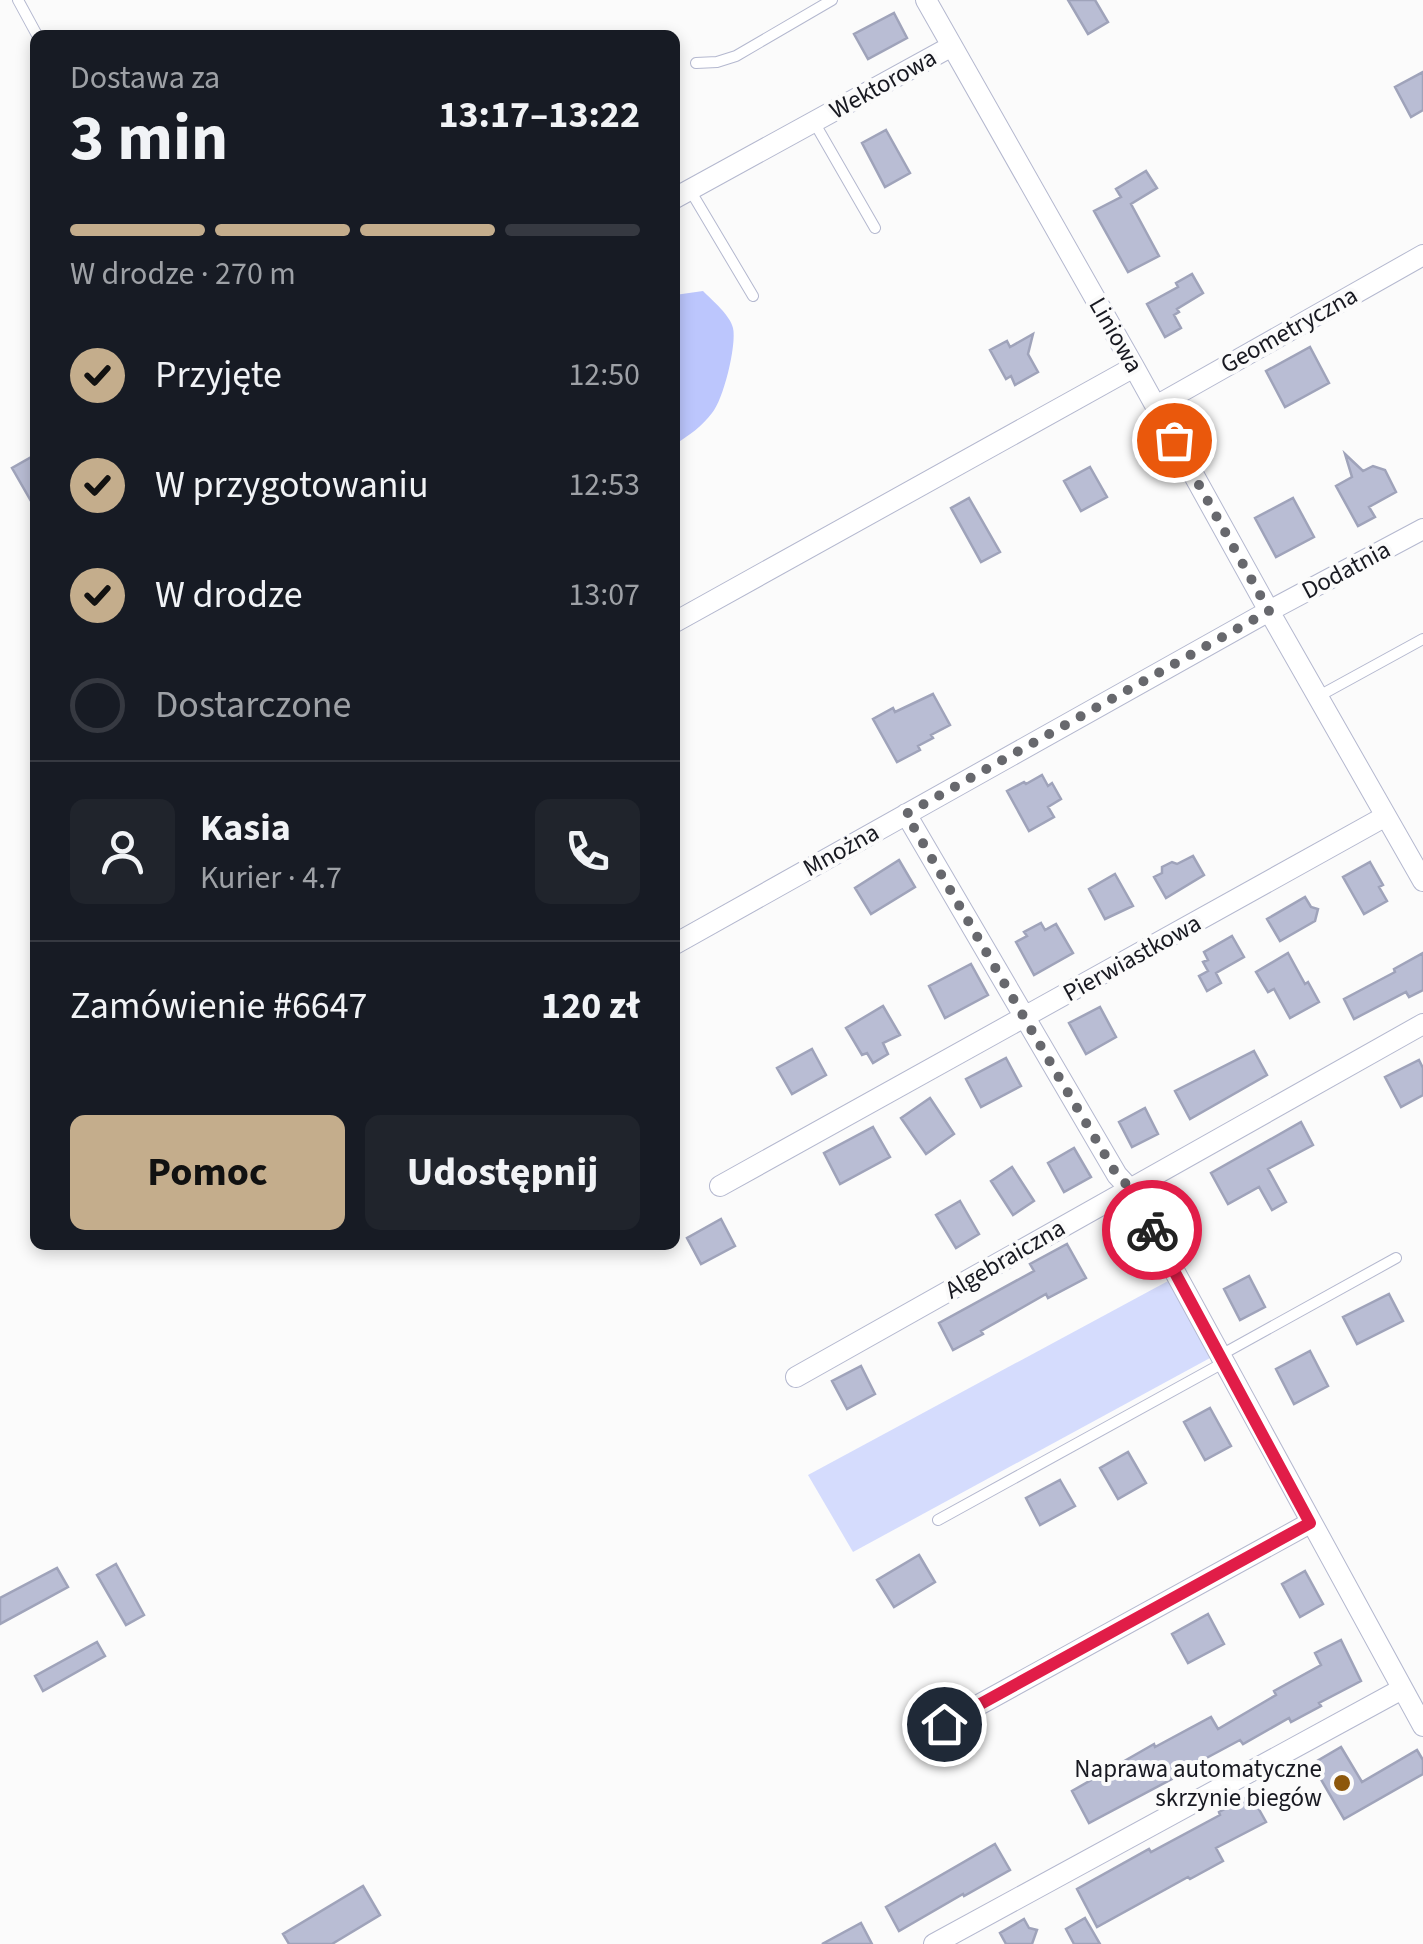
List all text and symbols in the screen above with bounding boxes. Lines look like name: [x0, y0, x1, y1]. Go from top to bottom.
street label: Wektorowa: [823, 40, 943, 128]
text: Dostawa za: [70, 55, 220, 101]
text: 13:17–13:22: [438, 88, 640, 142]
text: 3 min: [70, 92, 228, 185]
text: W drodze · 270 m: [70, 251, 296, 297]
street label: Geometryczna: [1214, 277, 1364, 383]
street label: Liniowa: [1080, 291, 1152, 379]
icon: check: [70, 348, 125, 403]
text: Przyjęte: [155, 348, 282, 402]
text: 12:50: [568, 352, 640, 398]
pin: [1132, 398, 1217, 483]
icon: bag: [1147, 413, 1202, 468]
icon: check: [70, 458, 125, 513]
text: W przygotowaniu: [155, 458, 429, 512]
text: 12:53: [568, 462, 640, 508]
street label: Dodatnia: [1295, 532, 1397, 608]
icon: check: [70, 568, 125, 623]
text: W drodze: [155, 568, 303, 622]
text: 13:07: [568, 572, 640, 618]
text: Dostarczone: [155, 678, 351, 732]
button: person: [70, 799, 175, 904]
button: phone: [535, 799, 640, 904]
text: Kasia: [200, 801, 291, 855]
street label: Mnożna: [796, 814, 886, 886]
text: Kurier · 4.7: [200, 855, 342, 901]
street label: Pierwiastkowa: [1056, 905, 1208, 1011]
text: Zamówienie #6647: [70, 979, 368, 1033]
text: 120 zł: [541, 979, 640, 1033]
button: Pomoc: [70, 1115, 345, 1230]
button: Udostępnij: [365, 1115, 640, 1230]
courier: [1102, 1180, 1202, 1280]
icon: bike: [1125, 1203, 1180, 1258]
street label: Algebraiczna: [938, 1210, 1072, 1308]
pin: [902, 1682, 987, 1767]
icon: home: [917, 1697, 972, 1752]
place label: Naprawa automatyczne skrzynie biegów: [1074, 1751, 1322, 1816]
marker: Naprawa automatyczne skrzynie biegów: [1331, 1772, 1353, 1794]

